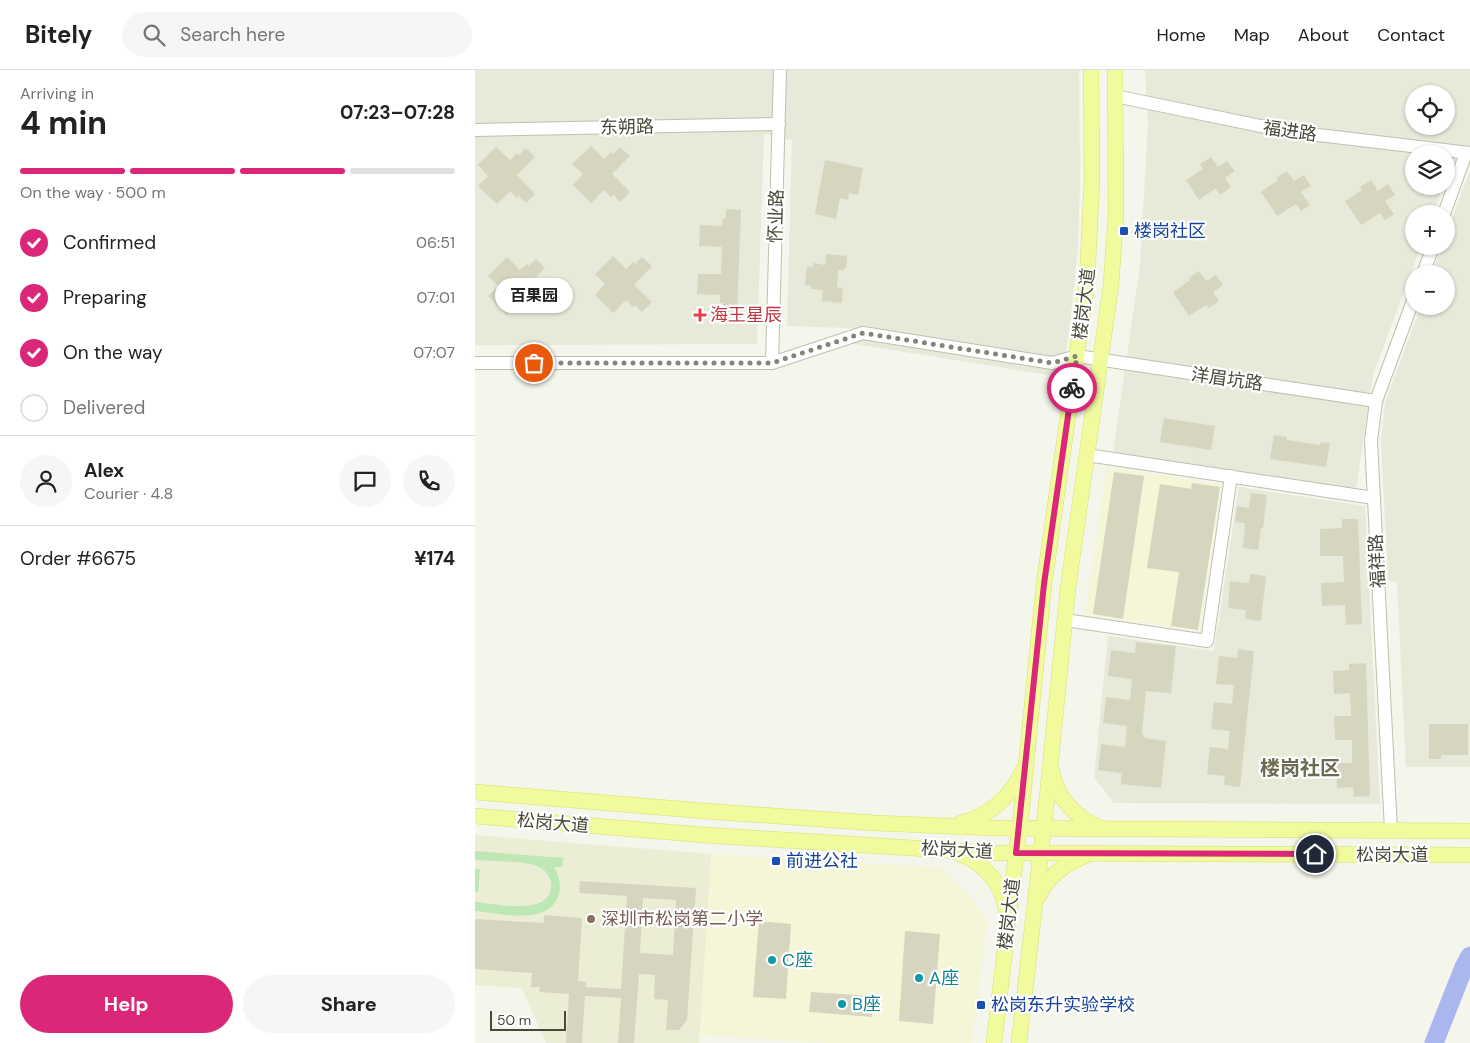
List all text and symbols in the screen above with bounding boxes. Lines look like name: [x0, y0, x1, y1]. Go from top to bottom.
search box: [122, 12, 472, 57]
text: Bitely: [25, 19, 92, 50]
icon: search: [140, 21, 168, 49]
text: Search here: [180, 22, 285, 47]
text: Home: [1156, 23, 1206, 47]
text: Map: [1234, 23, 1270, 47]
text: About: [1298, 23, 1349, 47]
text: Contact: [1377, 23, 1445, 47]
text: Arriving in: [20, 83, 94, 104]
map controls: [1405, 85, 1455, 315]
button: locate: [1405, 85, 1455, 135]
text: 07:23–07:28: [340, 100, 455, 125]
text: 4 min: [20, 102, 107, 144]
street label: 东朔路: [600, 115, 654, 139]
street label: 福进路: [1262, 115, 1318, 147]
button: layers: [1405, 145, 1455, 195]
text: On the way · 500 m: [20, 182, 166, 203]
street label: 怀业路: [763, 189, 789, 243]
button: +: [1405, 205, 1455, 255]
place label: 楼岗社区: [1134, 219, 1206, 243]
marker: 楼岗社区: [1118, 225, 1130, 237]
icon: check: [20, 229, 48, 257]
text: Confirmed: [63, 230, 156, 255]
text: 06:51: [416, 232, 455, 253]
button: −: [1405, 265, 1455, 315]
street label: 楼岗大道: [1068, 267, 1100, 341]
callout: 百果园: [495, 278, 573, 313]
icon: check: [20, 284, 48, 312]
text: Preparing: [63, 285, 147, 310]
text: 百果园: [510, 285, 558, 306]
text: 07:01: [417, 287, 455, 308]
place label: 海王星辰: [710, 303, 782, 327]
marker: 海王星辰: [694, 309, 706, 321]
icon: check: [20, 339, 48, 367]
text: On the way: [63, 340, 163, 365]
text: 07:07: [413, 342, 455, 363]
pin: [513, 342, 555, 384]
icon: bag: [520, 349, 548, 377]
street label: 洋眉坑路: [1190, 362, 1264, 396]
courier: [1047, 363, 1097, 413]
icon: bike: [1058, 374, 1086, 402]
text: Delivered: [63, 395, 145, 420]
button: person: [20, 455, 72, 507]
button: chat: [339, 455, 391, 507]
button: phone: [403, 455, 455, 507]
text: Alex: [84, 458, 124, 483]
text: Courier · 4.8: [84, 483, 173, 504]
street label: 福祥路: [1364, 533, 1390, 589]
text: Order #6675: [20, 546, 136, 571]
text: ¥174: [414, 546, 455, 571]
district label: 楼岗社区: [1260, 755, 1340, 781]
street label: 松岗大道: [516, 808, 590, 838]
pin: [1294, 833, 1336, 875]
street label: 松岗大道: [920, 836, 994, 864]
icon: home: [1301, 840, 1329, 868]
street label: 松岗大道: [1356, 843, 1428, 867]
place label: 前进公社: [786, 849, 858, 873]
marker: 前进公社: [770, 855, 782, 867]
street label: 楼岗大道: [993, 877, 1025, 951]
place label: 深圳市松岗第二小学: [601, 907, 763, 931]
marker: 深圳市松岗第二小学: [585, 913, 597, 925]
place label: C座: [782, 948, 813, 972]
marker: C座: [766, 954, 778, 966]
place label: A座: [929, 966, 959, 990]
marker: A座: [913, 972, 925, 984]
button: Help: [20, 975, 233, 1033]
button: Share: [243, 975, 455, 1033]
place label: B座: [852, 992, 881, 1016]
place label: 松岗东升实验学校: [991, 993, 1135, 1017]
marker: B座: [836, 998, 848, 1010]
marker: 松岗东升实验学校: [975, 999, 987, 1011]
scale bar: [490, 1008, 566, 1031]
text: 50 m: [497, 1011, 531, 1029]

